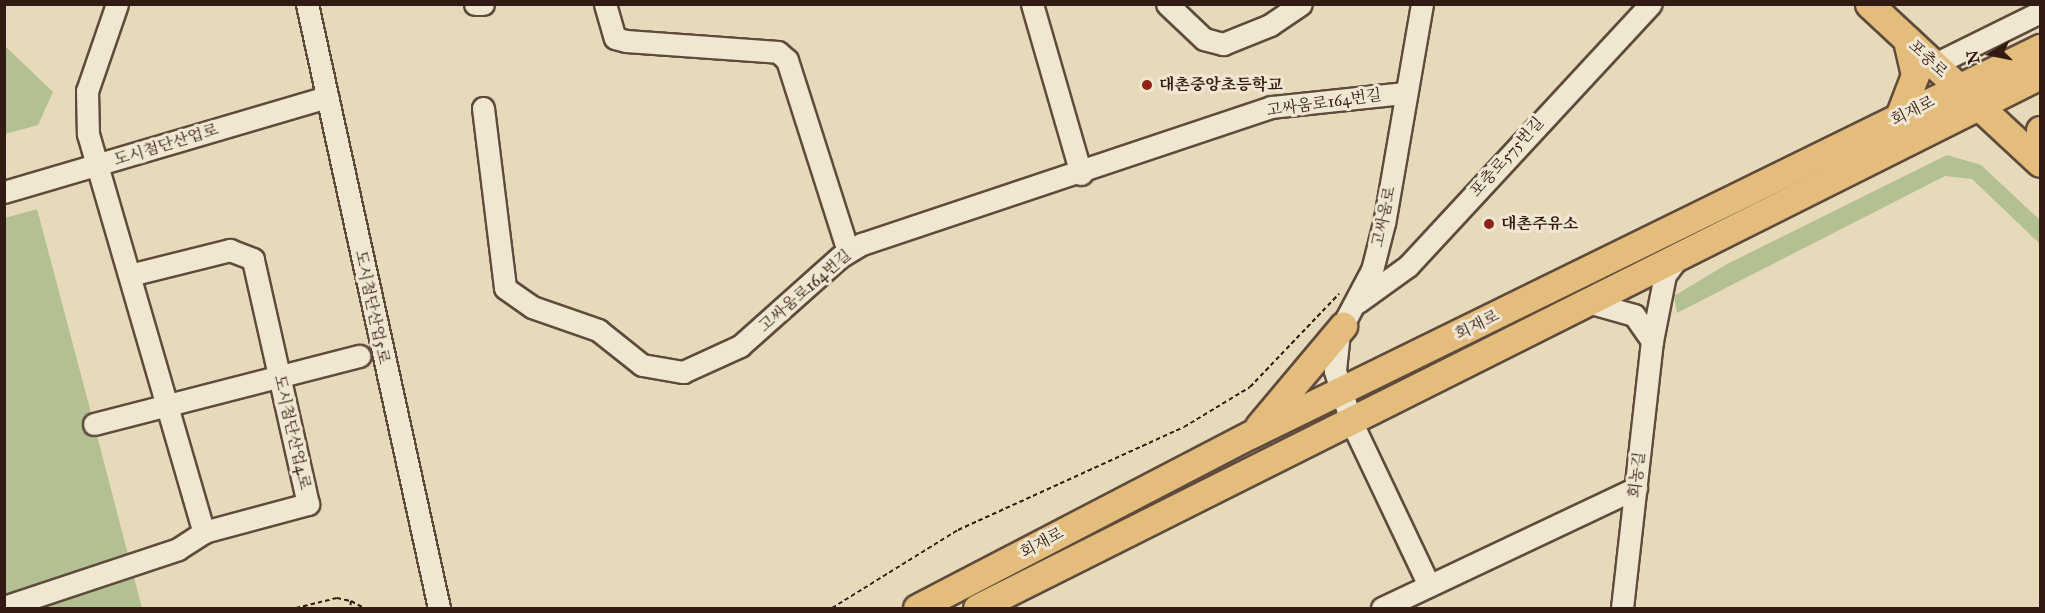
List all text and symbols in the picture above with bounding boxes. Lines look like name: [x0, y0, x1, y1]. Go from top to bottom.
north arrow: [1961, 24, 2021, 84]
street label: 포충로: [1904, 36, 1952, 82]
text: N: [1962, 49, 1983, 66]
place label: 대촌중앙초등학교: [1159, 75, 1283, 95]
marker: 대촌중앙초등학교: [1140, 78, 1154, 92]
street label: 고싸움로164번길: [1265, 85, 1383, 121]
street label: 회재로: [1888, 92, 1938, 130]
street label: 포충로575번길: [1466, 113, 1548, 201]
street label: 도시첨단산업로: [111, 120, 221, 170]
street label: 고싸움로: [1368, 185, 1400, 249]
place label: 대촌주유소: [1501, 214, 1578, 234]
marker: 대촌주유소: [1482, 217, 1496, 231]
street label: 고싸움로164번길: [755, 246, 855, 336]
street label: 도시첨단산업5로: [351, 248, 393, 366]
street label: 회재로: [1452, 306, 1502, 344]
street label: 도시첨단산업4로: [269, 373, 315, 491]
street label: 회농길: [1625, 451, 1649, 499]
street label: 회재로: [1017, 524, 1067, 562]

